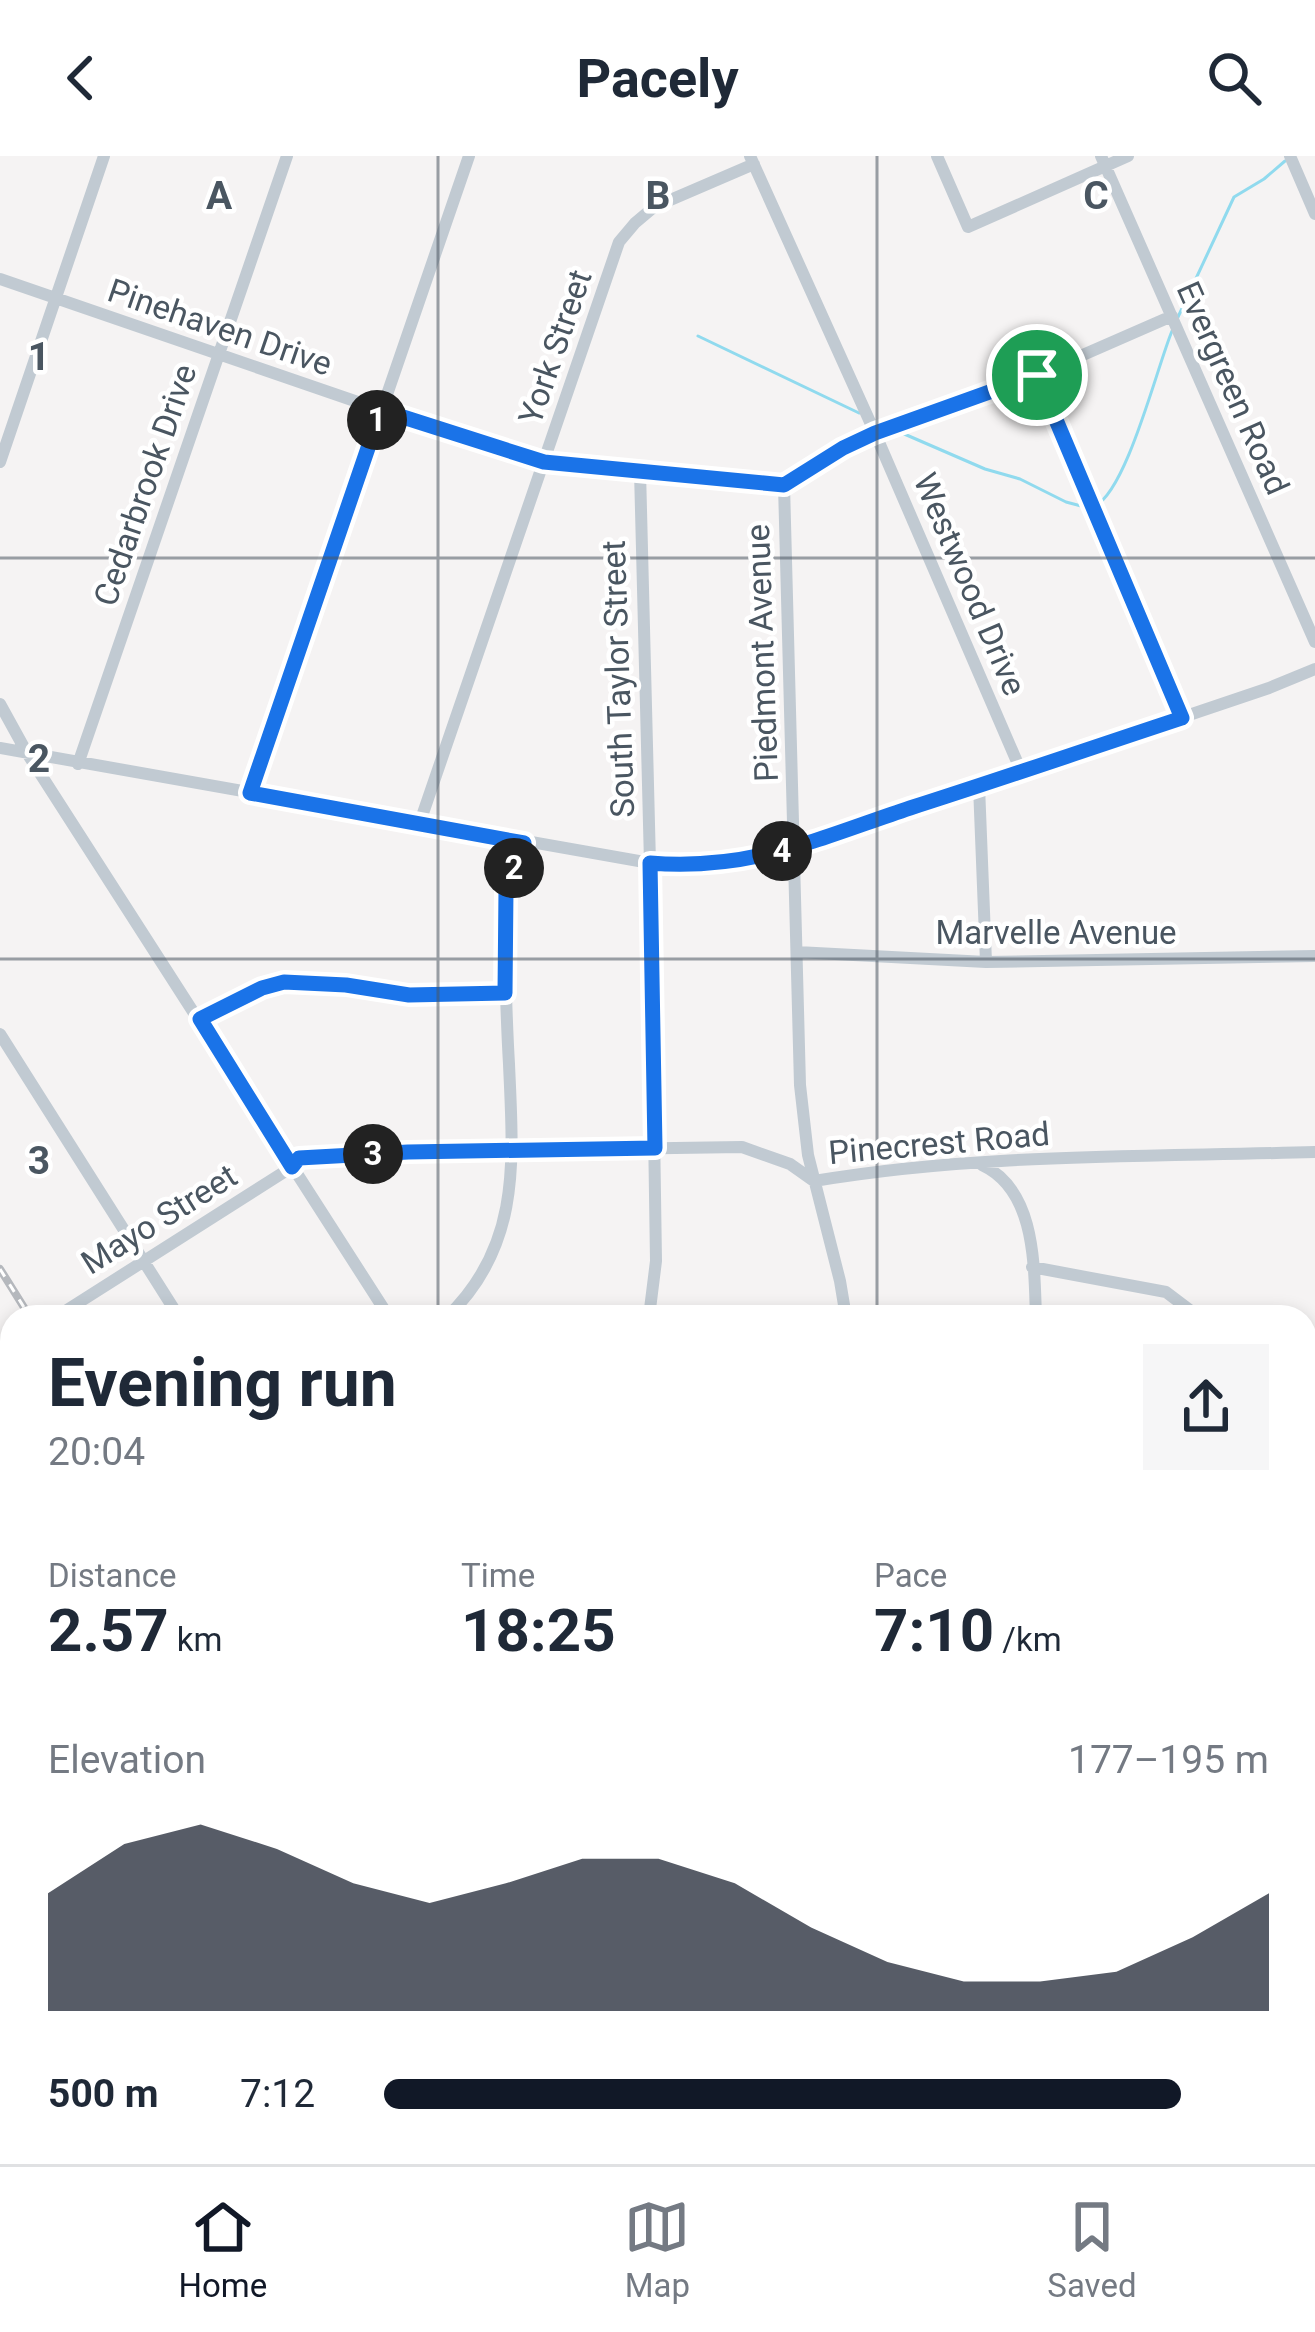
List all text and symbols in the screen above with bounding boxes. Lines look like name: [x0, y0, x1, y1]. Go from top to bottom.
icon: back: [48, 45, 114, 111]
icon: search: [1201, 45, 1267, 111]
text: Pacely: [576, 47, 739, 110]
text: A: [206, 173, 233, 219]
text: B: [646, 173, 670, 219]
text: C: [1083, 173, 1109, 219]
street label: York Street: [510, 265, 600, 429]
street label: Pinehaven Drive: [103, 270, 337, 384]
street label: Evergreen Road: [1169, 275, 1297, 501]
pin: [986, 324, 1088, 426]
text: 1: [28, 334, 50, 380]
icon: arrive: [1004, 342, 1070, 408]
street label: Cedarbrook Drive: [85, 359, 205, 611]
pin: 1: [347, 390, 407, 450]
text: 1: [368, 400, 386, 439]
street label: Westwood Drive: [906, 467, 1034, 701]
street label: Piedmont Avenue: [738, 523, 786, 783]
street label: South Taylor Street: [594, 540, 642, 818]
text: 2: [28, 736, 50, 782]
pin: 4: [752, 821, 812, 881]
text: 4: [773, 831, 791, 870]
pin: 2: [484, 838, 544, 898]
text: 2: [505, 848, 523, 887]
street label: Marvelle Avenue: [935, 913, 1177, 952]
street label: Pinecrest Road: [827, 1114, 1051, 1172]
pin: 3: [343, 1124, 403, 1184]
text: 3: [364, 1134, 382, 1173]
text: 3: [28, 1138, 50, 1184]
street label: Mayo Street: [74, 1156, 244, 1282]
button: share: [1143, 1344, 1269, 1470]
text: Evening run: [48, 1345, 397, 1422]
text: 20:04: [48, 1429, 145, 1475]
text: Distance: [48, 1556, 176, 1595]
text: Time: [461, 1556, 535, 1595]
text: Pace: [874, 1556, 947, 1595]
text: 2.57: [48, 1595, 169, 1666]
text: 18:25: [461, 1595, 616, 1666]
text: 7:10: [874, 1595, 994, 1666]
text: km: [169, 1620, 223, 1659]
text: /km: [994, 1620, 1062, 1659]
text: Elevation: [48, 1737, 206, 1783]
text: 177–195 m: [1068, 1737, 1269, 1783]
text: 500 m: [48, 2071, 159, 2117]
text: 7:12: [240, 2071, 315, 2117]
tab: Home: [179, 2194, 267, 2305]
tab: Map: [624, 2194, 690, 2305]
tab: Saved: [1047, 2194, 1137, 2305]

